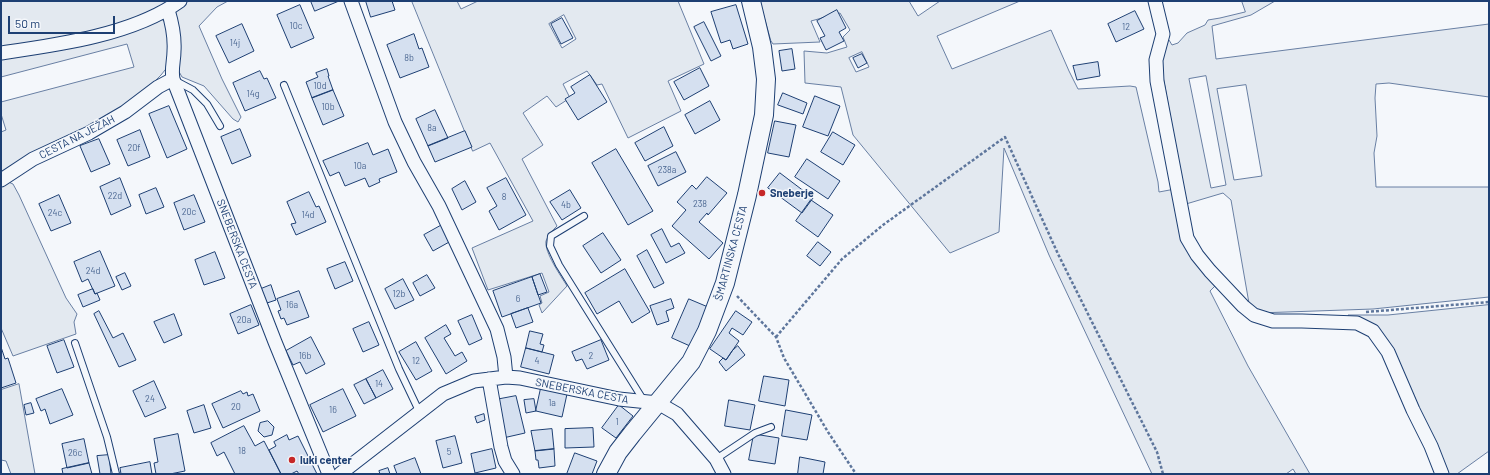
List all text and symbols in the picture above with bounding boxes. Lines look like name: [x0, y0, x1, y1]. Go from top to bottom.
scale bar: [10, 8, 117, 34]
text: 50 m: [15, 16, 40, 30]
house number: 10c: [290, 21, 302, 31]
house number: 12: [1122, 22, 1130, 32]
house number: 14j: [230, 38, 240, 48]
house number: 8b: [404, 53, 414, 63]
house number: 10d: [313, 81, 327, 91]
house number: 14g: [247, 89, 259, 99]
house number: 10b: [321, 102, 335, 112]
street label: CESTA NA JEŽAH: [37, 112, 117, 162]
house number: 8a: [427, 123, 437, 133]
house number: 20f: [127, 143, 141, 153]
house number: 10a: [354, 161, 366, 171]
house number: 238a: [658, 165, 676, 175]
place label: Sneberje: [770, 186, 814, 200]
marker: Sneberje: [757, 188, 767, 198]
house number: 22d: [108, 191, 122, 201]
house number: 8: [502, 192, 506, 202]
street label: SNEBERSKA CESTA: [214, 197, 260, 291]
house number: 238: [693, 199, 707, 209]
house number: 4b: [561, 200, 571, 210]
street label: ŠMARTINSKA CESTA: [712, 204, 750, 302]
house number: 20c: [182, 207, 196, 217]
house number: 24c: [48, 208, 62, 218]
house number: 14d: [301, 210, 315, 220]
house number: 24d: [86, 266, 100, 276]
house number: 12b: [393, 289, 405, 299]
house number: 6: [516, 294, 520, 304]
house number: 16a: [286, 300, 298, 310]
house number: 20a: [237, 315, 251, 325]
house number: 16b: [299, 351, 311, 361]
house number: 2: [589, 351, 593, 361]
house number: 12: [412, 356, 420, 366]
house number: 4: [535, 356, 539, 366]
street label: SNEBERSKA CESTA: [534, 375, 630, 407]
house number: 14: [375, 379, 383, 389]
house number: 24: [145, 394, 155, 404]
house number: 1a: [548, 398, 556, 408]
house number: 20: [231, 402, 241, 412]
house number: 16: [329, 405, 337, 415]
house number: 1: [615, 417, 619, 427]
house number: 18: [238, 446, 246, 456]
house number: 5: [447, 447, 451, 457]
house number: 26c: [68, 448, 82, 458]
place label: luki center: [300, 453, 352, 467]
marker: luki center: [287, 455, 297, 465]

